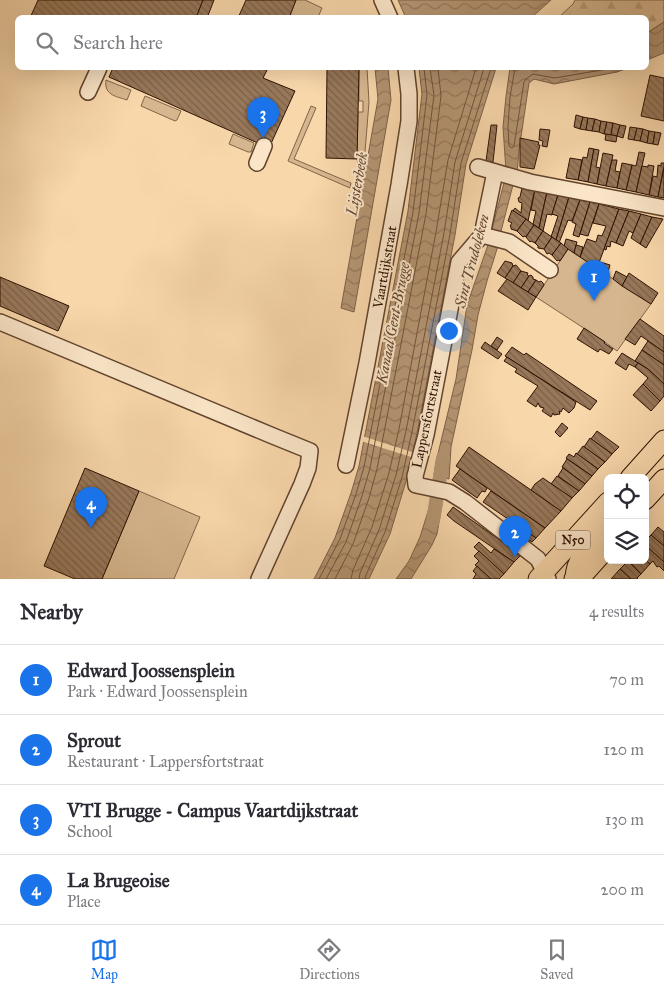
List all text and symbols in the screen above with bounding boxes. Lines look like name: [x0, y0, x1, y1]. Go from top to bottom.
search box: [15, 15, 649, 70]
icon: search: [33, 29, 61, 57]
text: Search here: [73, 31, 163, 54]
pin: 3: [247, 97, 279, 138]
water label: Lijsterbeek: [342, 150, 372, 218]
water label: Sint Trudoleken: [451, 212, 493, 311]
street label: Vaartdijkstraat: [369, 224, 401, 311]
water label: Kanaal Gent-Brugge: [372, 260, 414, 386]
pin: 1: [578, 260, 610, 301]
your location: [436, 318, 462, 344]
street label: Lappersfortstraat: [408, 368, 446, 470]
map controls: [604, 474, 649, 564]
button: locate: [604, 474, 649, 519]
pin: 4: [75, 487, 107, 528]
pin: 2: [499, 516, 531, 557]
button: layers: [604, 519, 649, 564]
road number: N50: [556, 530, 590, 550]
text: Nearby: [20, 599, 83, 625]
text: 4 results: [589, 602, 644, 621]
text: Edward Joossensplein: [67, 659, 235, 682]
text: 1: [33, 670, 39, 689]
text: 70 m: [609, 670, 644, 689]
text: Park · Edward Joossensplein: [67, 682, 248, 701]
text: Sprout: [67, 729, 121, 752]
text: 2: [32, 740, 40, 759]
text: 120 m: [604, 740, 644, 759]
text: Restaurant · Lappersfortstraat: [67, 752, 264, 771]
text: VTI Brugge - Campus Vaartdijkstraat: [67, 799, 358, 822]
text: 3: [33, 810, 39, 829]
text: 130 m: [605, 810, 644, 829]
text: School: [67, 822, 112, 841]
text: La Brugeoise: [67, 869, 170, 892]
text: 4: [32, 880, 40, 899]
text: 200 m: [601, 880, 644, 899]
text: Place: [67, 892, 101, 911]
tab: Map: [90, 936, 118, 983]
tab: Directions: [299, 936, 360, 983]
tab: Saved: [540, 936, 574, 983]

